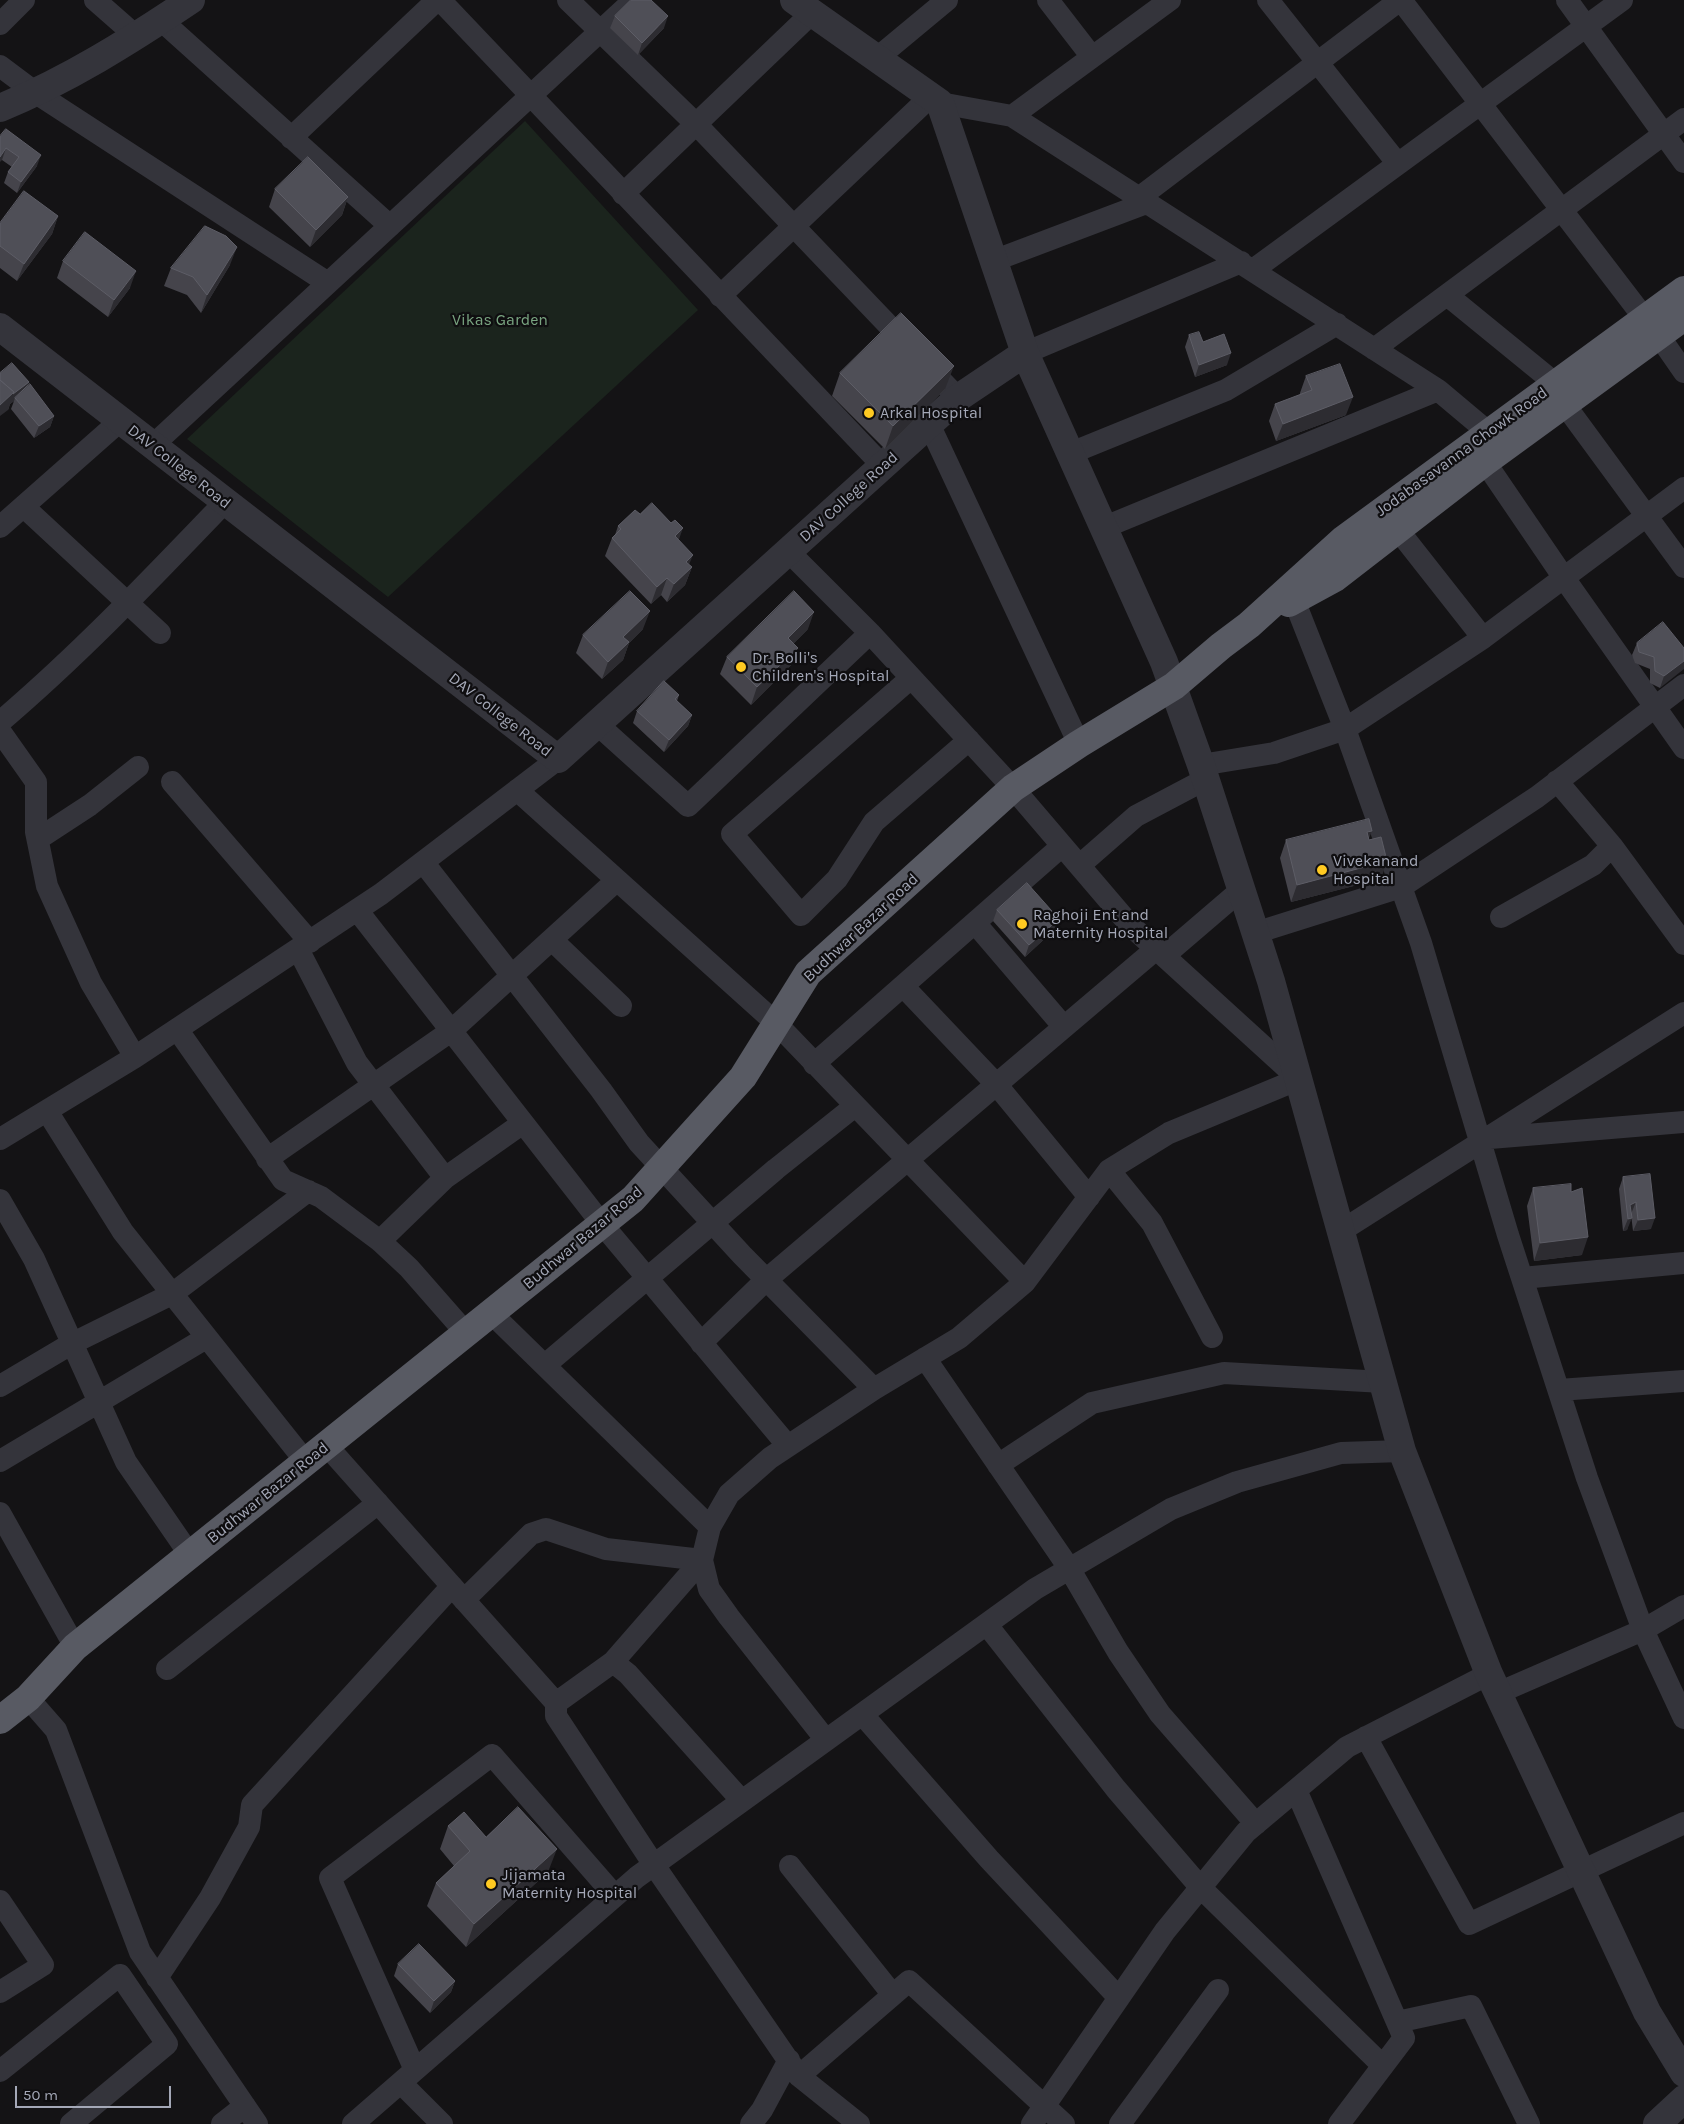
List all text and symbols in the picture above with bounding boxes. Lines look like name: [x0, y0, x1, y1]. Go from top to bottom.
park label: Vikas Garden: [452, 310, 548, 330]
street label: Jodabasavanna Chowk Road: [1373, 383, 1551, 521]
place label: Arkal Hospital: [880, 403, 982, 423]
marker: Arkal Hospital: [862, 406, 876, 420]
street label: DAV College Road: [124, 421, 234, 513]
street label: DAV College Road: [796, 448, 902, 546]
place label: Dr. Bolli's Children's Hospital: [752, 648, 889, 686]
marker: Dr. Bolli's Children's Hospital: [734, 660, 748, 674]
street label: DAV College Road: [445, 669, 555, 761]
place label: Vivekanand Hospital: [1333, 851, 1418, 889]
marker: Vivekanand Hospital: [1315, 863, 1329, 877]
street label: Budhwar Bazar Road: [799, 870, 923, 986]
place label: Raghoji Ent and Maternity Hospital: [1033, 905, 1168, 943]
marker: Raghoji Ent and Maternity Hospital: [1015, 917, 1029, 931]
street label: Budhwar Bazar Road: [519, 1182, 647, 1294]
street label: Budhwar Bazar Road: [204, 1438, 332, 1548]
place label: Jijamata Maternity Hospital: [502, 1865, 637, 1903]
marker: Jijamata Maternity Hospital: [484, 1877, 498, 1891]
scale bar: [18, 2076, 174, 2108]
text: 50 m: [23, 2086, 58, 2104]

